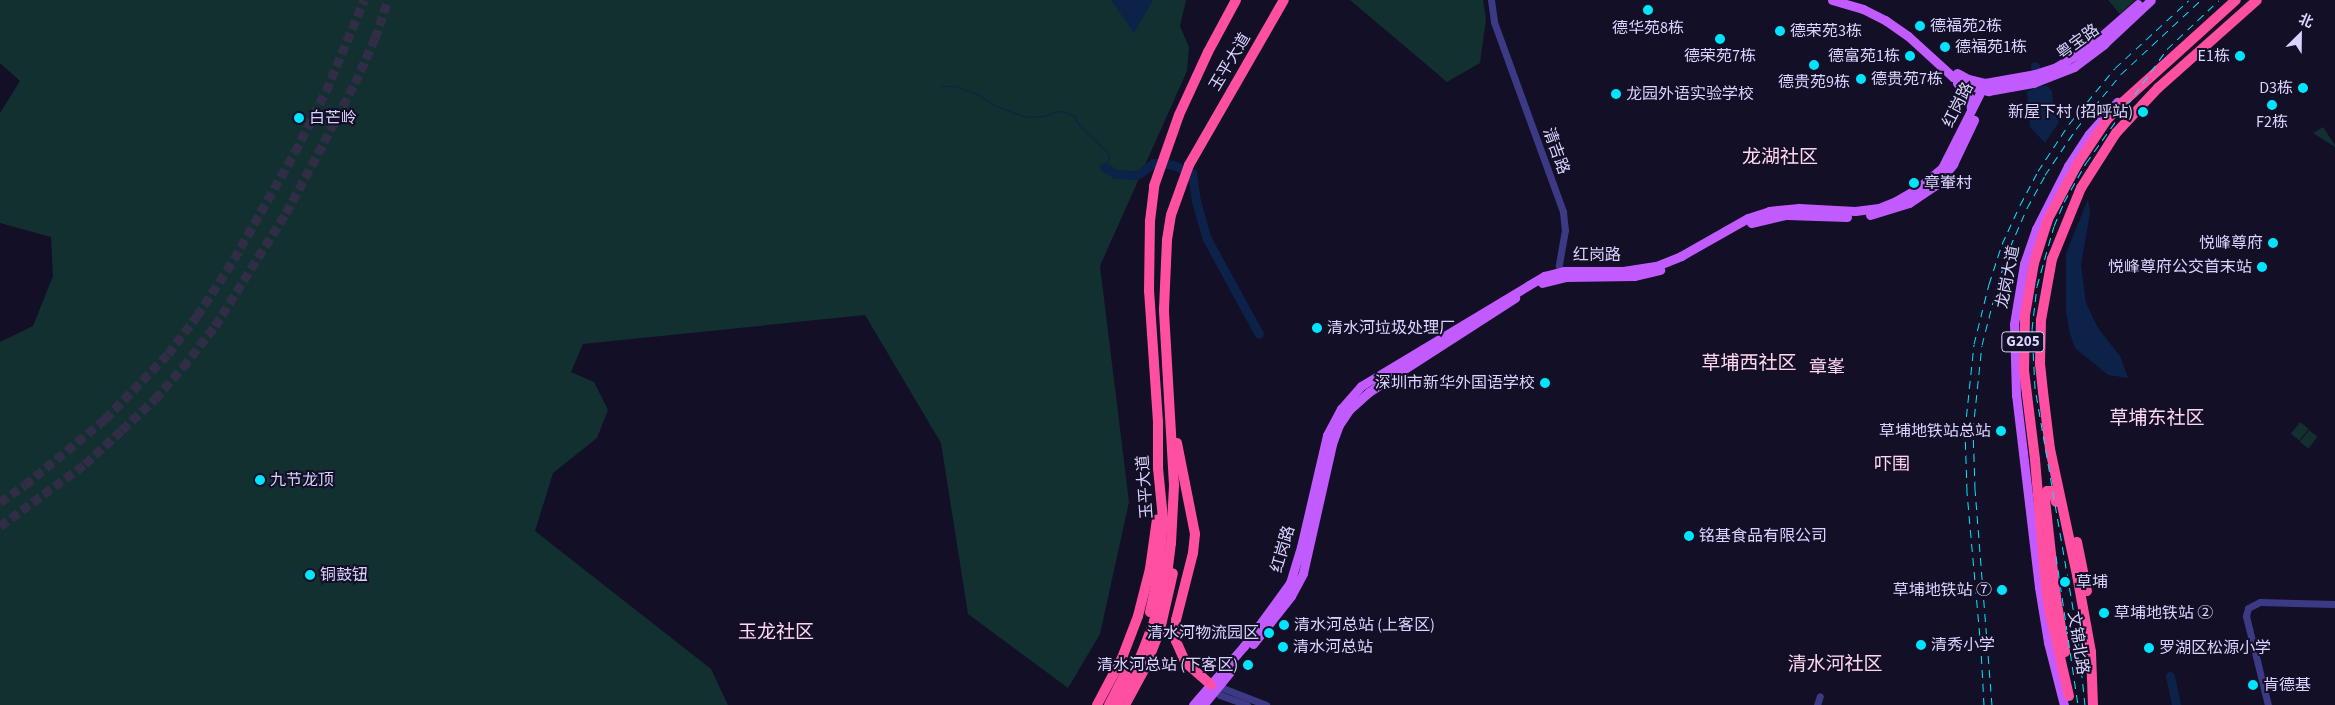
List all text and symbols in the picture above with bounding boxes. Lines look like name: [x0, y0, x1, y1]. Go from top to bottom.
marker: 德华苑8栋: [1642, 4, 1654, 16]
text: 北: [2296, 9, 2316, 33]
north arrow: [2275, 10, 2325, 60]
place label: 德福苑2栋: [1930, 16, 2002, 36]
place label: 德华苑8栋: [1612, 18, 1684, 38]
marker: 德福苑2栋: [1914, 20, 1926, 32]
street label: 粤宝路: [2053, 20, 2103, 64]
place label: 德荣苑3栋: [1790, 21, 1862, 41]
marker: 德荣苑3栋: [1774, 25, 1786, 37]
street label: 玉平大道: [1205, 30, 1255, 94]
marker: 德荣苑7栋: [1714, 33, 1726, 45]
place label: 德福苑1栋: [1955, 37, 2027, 57]
marker: 德福苑1栋: [1939, 41, 1951, 53]
place label: 德荣苑7栋: [1684, 46, 1756, 66]
place label: 德富苑1栋: [1828, 46, 1900, 66]
place label: E1栋: [2198, 46, 2230, 66]
marker: 德富苑1栋: [1904, 50, 1916, 62]
marker: E1栋: [2234, 50, 2246, 62]
marker: 德贵苑9栋: [1808, 59, 1820, 71]
place label: 德贵苑7栋: [1871, 69, 1943, 89]
place label: 德贵苑9栋: [1778, 72, 1850, 92]
marker: 德贵苑7栋: [1855, 73, 1867, 85]
place label: D3栋: [2259, 78, 2293, 98]
street label: 红岗路: [1939, 79, 1977, 131]
marker: D3栋: [2297, 82, 2309, 94]
place label: 龙园外语实验学校: [1626, 84, 1754, 104]
marker: 龙园外语实验学校: [1610, 88, 1622, 100]
marker: F2栋: [2266, 99, 2278, 111]
place label: 新屋下村 (招呼站): [2008, 102, 2133, 122]
marker: 新屋下村 (招呼站): [2137, 106, 2149, 118]
place label: 白芒岭: [309, 108, 357, 128]
marker: 白芒岭: [293, 112, 305, 124]
place label: F2栋: [2256, 112, 2288, 132]
street label: 清吉路: [1539, 125, 1573, 177]
district label: 龙湖社区: [1742, 147, 1818, 169]
place label: 章輋村: [1924, 173, 1972, 193]
marker: 章輋村: [1908, 177, 1920, 189]
place label: 悦峰尊府: [2199, 233, 2263, 253]
marker: 悦峰尊府: [2267, 237, 2279, 249]
street label: 龙岗大道: [1992, 244, 2024, 310]
street label: 红岗路: [1573, 245, 1621, 265]
place label: 悦峰尊府公交首末站: [2108, 257, 2252, 277]
marker: 悦峰尊府公交首末站: [2256, 261, 2268, 273]
place label: 清水河垃圾处理厂: [1327, 318, 1455, 338]
marker: 清水河垃圾处理厂: [1311, 322, 1323, 334]
road number: G205: [2000, 330, 2046, 354]
district label: 草埔西社区: [1702, 353, 1796, 375]
district label: 章峯: [1809, 357, 1845, 379]
place label: 深圳市新华外国语学校: [1375, 373, 1535, 393]
marker: 深圳市新华外国语学校: [1539, 377, 1551, 389]
district label: 草埔东社区: [2110, 408, 2204, 430]
place label: 草埔地铁站总站: [1879, 421, 1991, 441]
marker: 草埔地铁站总站: [1995, 425, 2007, 437]
street label: 玉平大道: [1133, 454, 1157, 520]
district label: 吓围: [1874, 454, 1910, 476]
place label: 九节龙顶: [270, 470, 334, 490]
marker: 九节龙顶: [254, 474, 266, 486]
street label: 红岗路: [1267, 523, 1299, 575]
place label: 铭基食品有限公司: [1699, 526, 1827, 546]
marker: 铭基食品有限公司: [1683, 530, 1695, 542]
place label: 铜鼓钮: [320, 565, 368, 585]
marker: 铜鼓钮: [304, 569, 316, 581]
place label: 草埔: [2076, 572, 2108, 592]
marker: 草埔: [2058, 575, 2072, 589]
place label: 草埔地铁站 ⑦: [1893, 580, 1992, 600]
marker: 草埔地铁站 ⑦: [1996, 584, 2008, 596]
place label: 草埔地铁站 ②: [2114, 603, 2213, 623]
marker: 草埔地铁站 ②: [2098, 607, 2110, 619]
street label: 文锦北路: [2064, 610, 2092, 676]
place label: 清水河总站 (上客区): [1294, 615, 1435, 635]
marker: 清水河总站 (上客区): [1278, 619, 1290, 631]
district label: 玉龙社区: [738, 622, 814, 644]
place label: 清水河物流园区: [1147, 623, 1259, 643]
marker: 清水河物流园区: [1263, 627, 1275, 639]
place label: 清秀小学: [1931, 635, 1995, 655]
place label: 清水河总站: [1293, 637, 1373, 657]
place label: 罗湖区松源小学: [2159, 638, 2271, 658]
marker: 清秀小学: [1915, 639, 1927, 651]
marker: 清水河总站: [1277, 641, 1289, 653]
marker: 罗湖区松源小学: [2143, 642, 2155, 654]
district label: 清水河社区: [1788, 654, 1882, 676]
place label: 清水河总站 (下客区): [1097, 655, 1238, 675]
marker: 清水河总站 (下客区): [1242, 659, 1254, 671]
place label: 肯德基: [2263, 675, 2311, 695]
marker: 肯德基: [2247, 679, 2259, 691]

